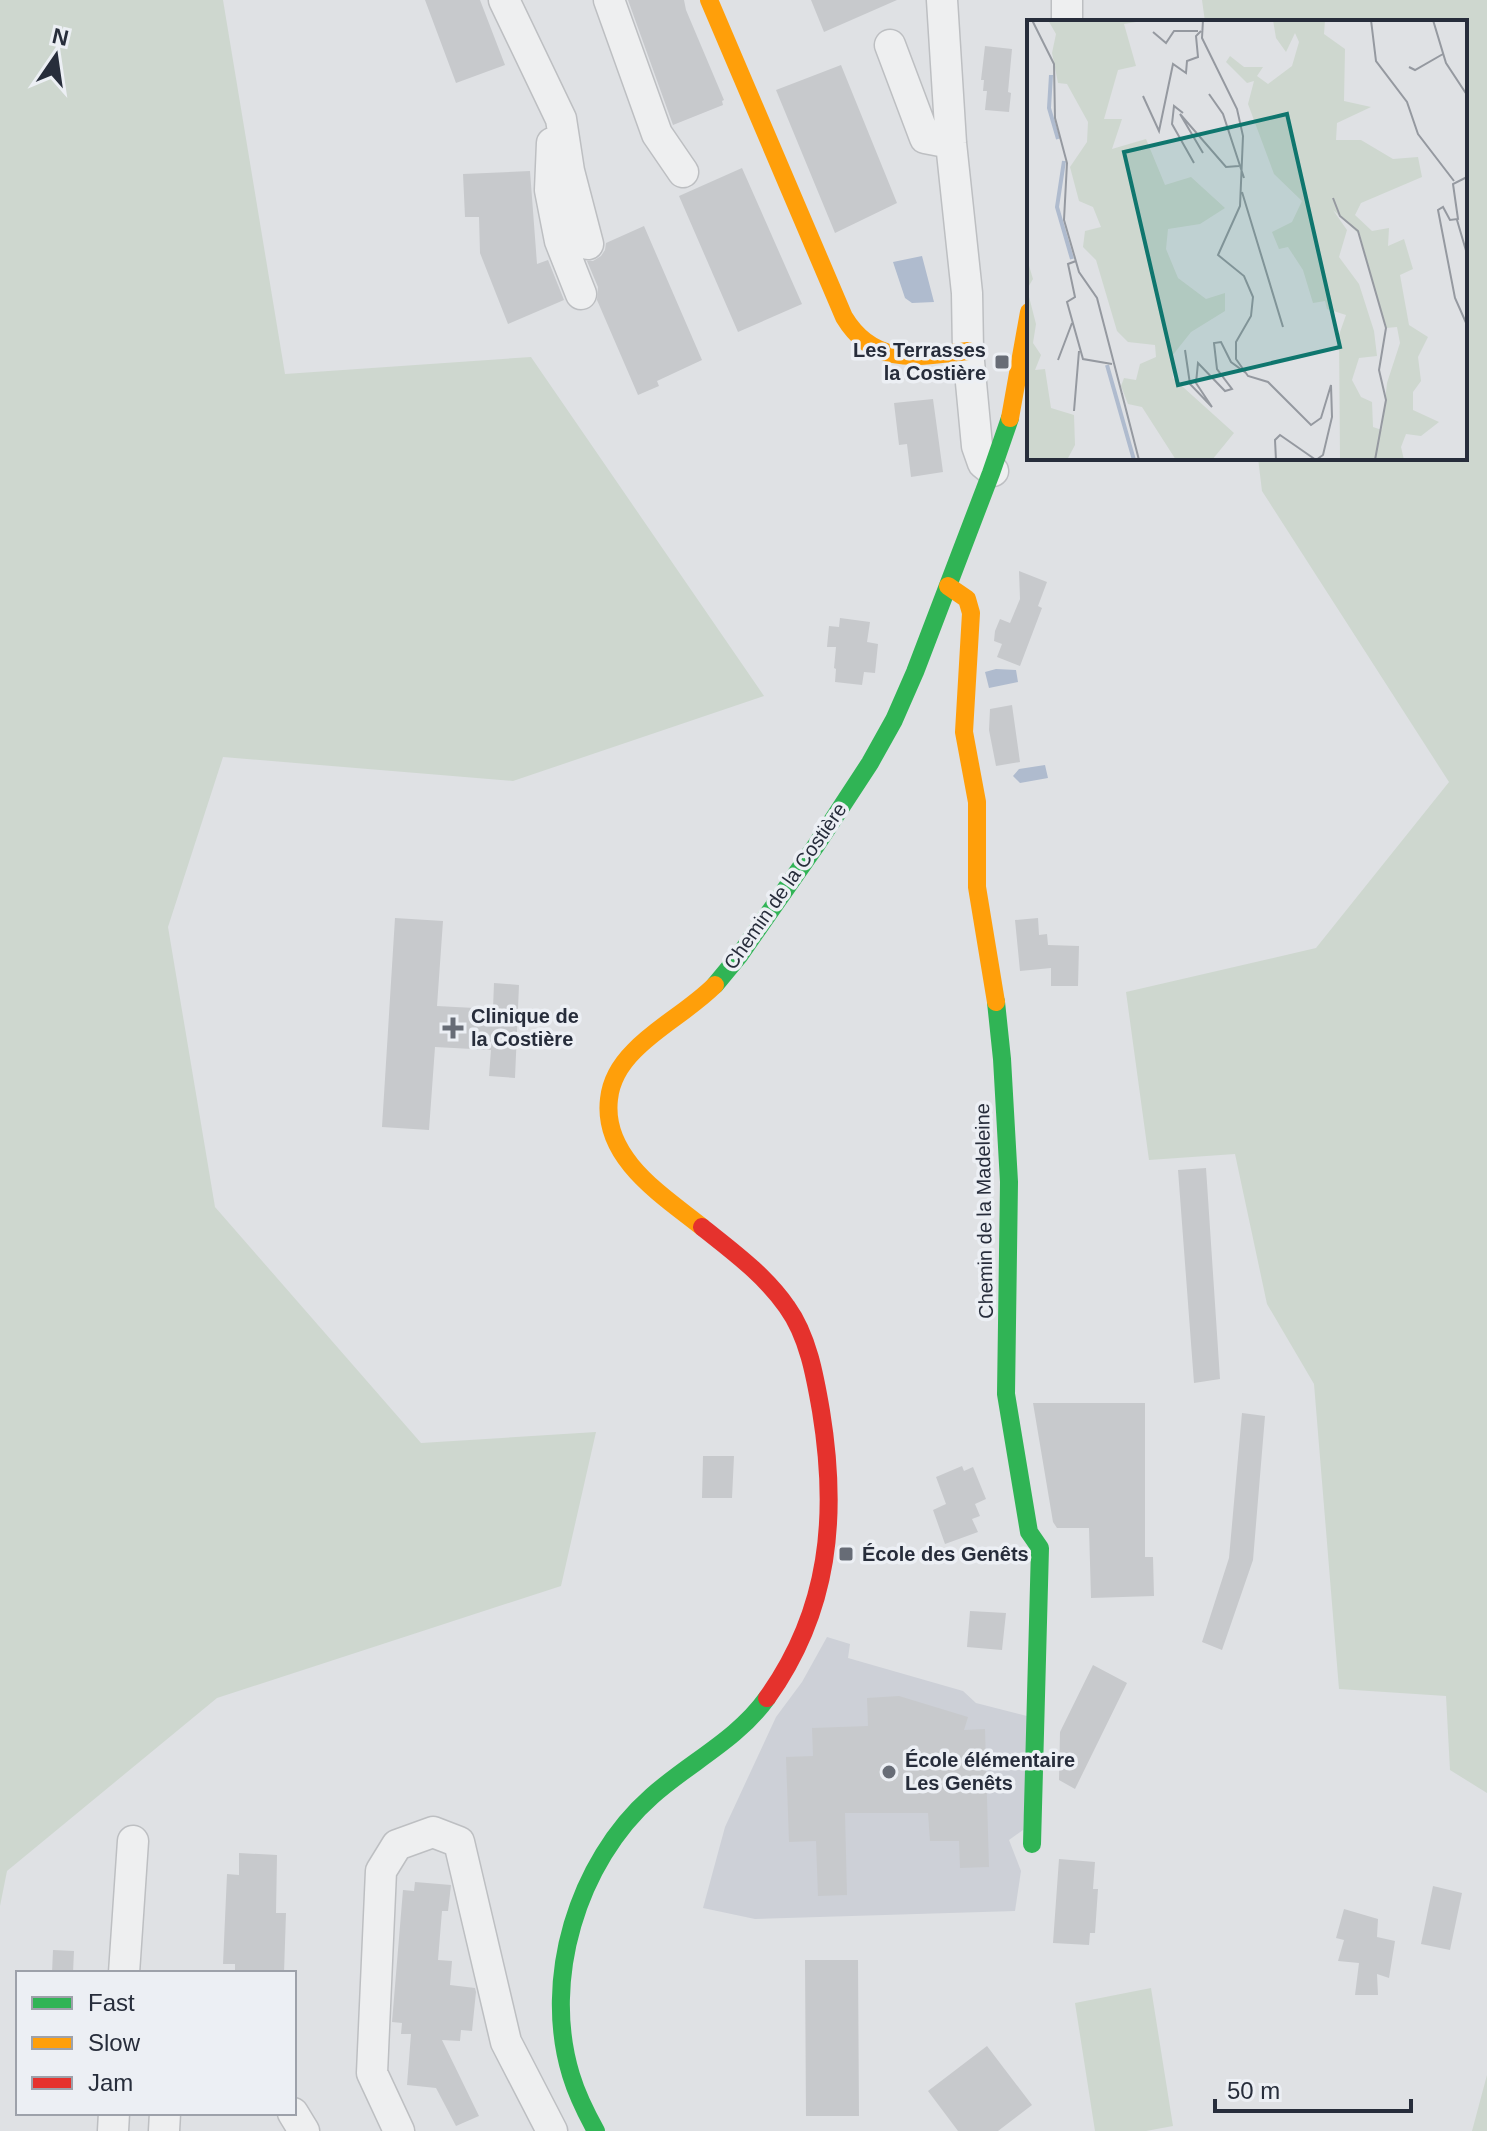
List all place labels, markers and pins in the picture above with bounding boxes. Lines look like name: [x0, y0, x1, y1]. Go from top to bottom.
place label: Les Terrasses la Costière: [853, 339, 986, 384]
marker: Les Terrasses la Costière: [993, 353, 1011, 371]
place label: Clinique de la Costière: [471, 1005, 579, 1050]
marker: Clinique de la Costière: [442, 1017, 464, 1039]
place label: École des Genêts: [862, 1543, 1029, 1565]
marker: École des Genêts: [837, 1545, 855, 1563]
place label: École élémentaire Les Genêts: [905, 1749, 1075, 1794]
marker: École élémentaire Les Genêts: [880, 1763, 898, 1781]

